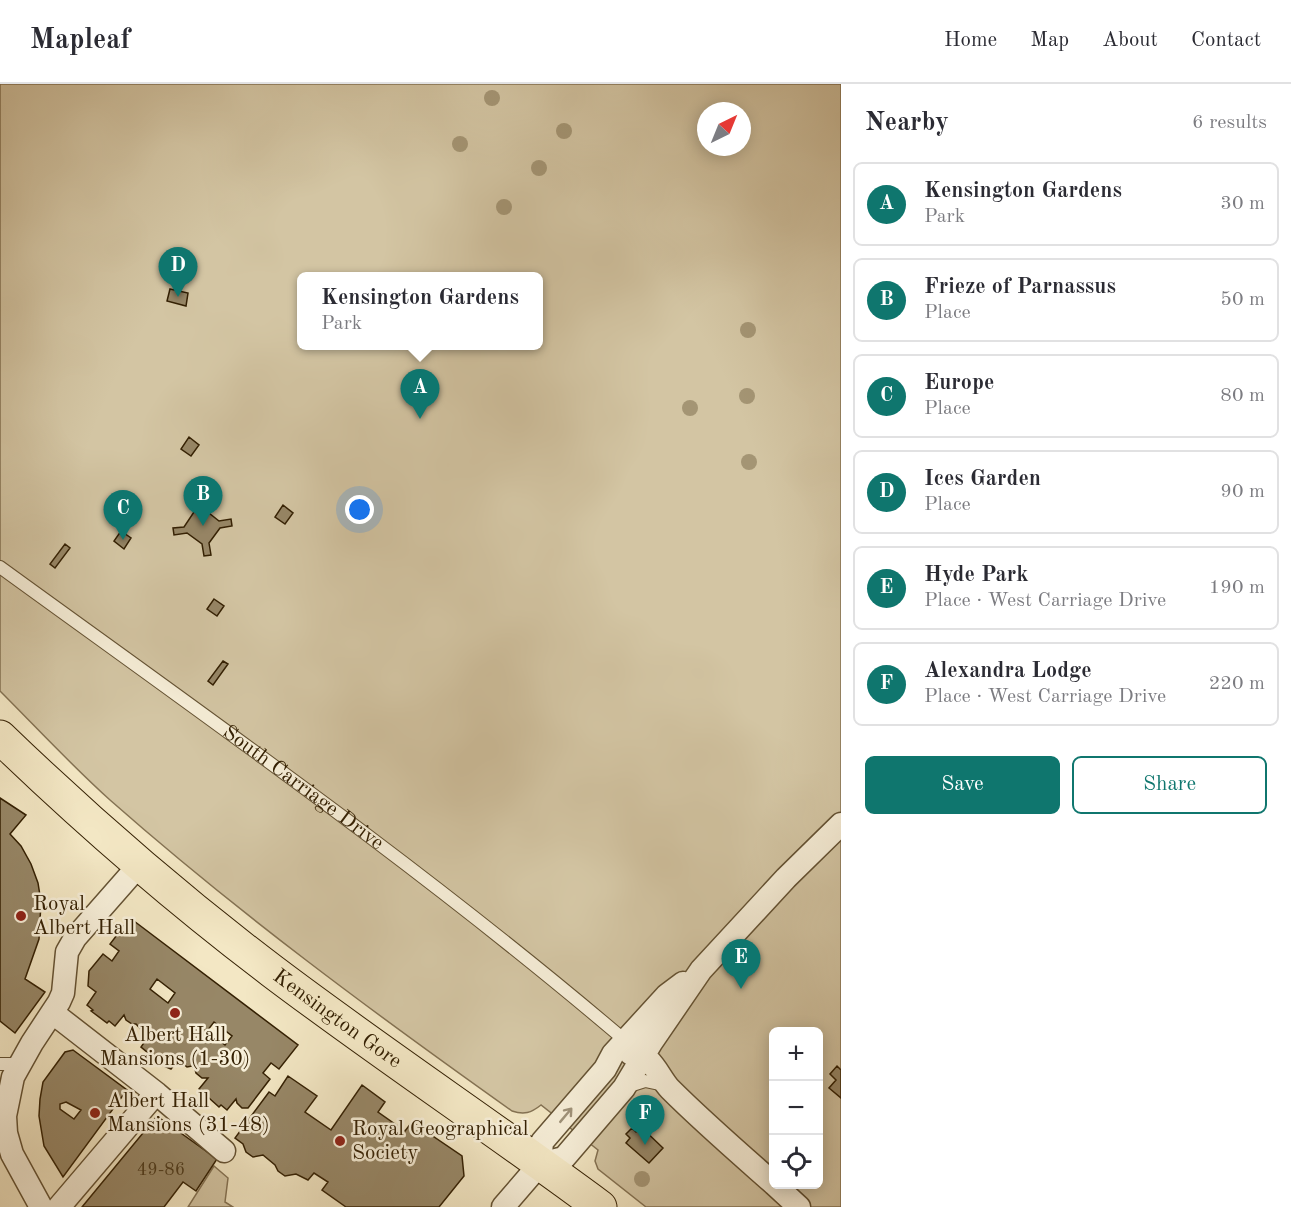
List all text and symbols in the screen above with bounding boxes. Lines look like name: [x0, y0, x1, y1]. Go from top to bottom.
text: Mapleaf: [30, 27, 130, 55]
text: Home: [944, 30, 997, 51]
text: Map: [1030, 30, 1069, 51]
text: About: [1102, 30, 1158, 51]
text: Contact: [1191, 30, 1261, 51]
north arrow: [697, 102, 751, 156]
text: Nearby: [865, 110, 949, 136]
text: 6 results: [1192, 113, 1267, 133]
text: Kensington Gardens: [924, 180, 1122, 202]
text: A: [879, 194, 894, 214]
text: 30 m: [1220, 194, 1265, 214]
text: Park: [924, 207, 965, 227]
pin: D: [158, 248, 198, 297]
popup: [297, 272, 543, 350]
text: Frieze of Parnassus: [924, 276, 1116, 298]
text: Kensington Gardens: [321, 287, 519, 309]
text: B: [879, 290, 894, 310]
text: 50 m: [1220, 290, 1265, 310]
text: Place: [924, 303, 971, 323]
text: Park: [321, 314, 362, 334]
pin: A: [400, 370, 440, 419]
text: Europe: [924, 372, 994, 394]
text: C: [880, 386, 893, 406]
text: 80 m: [1220, 386, 1265, 406]
text: Place: [924, 399, 971, 419]
text: Ices Garden: [924, 468, 1041, 490]
pin: B: [184, 476, 222, 526]
text: D: [879, 482, 894, 502]
text: 90 m: [1220, 482, 1265, 502]
pin: C: [104, 490, 142, 540]
your location: [345, 495, 374, 524]
text: Place: [924, 495, 971, 515]
text: Hyde Park: [924, 564, 1029, 586]
text: E: [880, 578, 893, 598]
text: 190 m: [1209, 578, 1265, 598]
text: Place · West Carriage Drive: [924, 591, 1166, 611]
text: Alexandra Lodge: [924, 660, 1092, 682]
text: F: [880, 674, 893, 694]
text: 220 m: [1209, 674, 1265, 694]
text: Place · West Carriage Drive: [924, 687, 1166, 707]
street label: South Carriage Drive: [219, 721, 388, 854]
button: Save: [865, 756, 1060, 814]
button: Share: [1072, 756, 1267, 814]
place label: Royal Albert Hall: [33, 894, 136, 939]
marker: Royal Albert Hall: [14, 909, 28, 923]
pin: E: [722, 940, 760, 989]
street label: Kensington Gore: [269, 965, 405, 1072]
marker: Albert Hall Mansions (1-30): [168, 1006, 182, 1020]
place label: Albert Hall Mansions (1-30): [100, 1025, 250, 1070]
map controls: [769, 1027, 823, 1189]
button: +: [769, 1027, 823, 1081]
button: −: [769, 1081, 823, 1135]
place label: Albert Hall Mansions (31-48): [107, 1091, 270, 1136]
pin: F: [626, 1096, 664, 1145]
marker: Albert Hall Mansions (31-48): [88, 1106, 102, 1120]
one-way arrow: [559, 1107, 572, 1123]
place label: Royal Geographical Society: [352, 1119, 529, 1164]
marker: Royal Geographical Society: [333, 1134, 347, 1148]
button: locate: [769, 1135, 823, 1189]
house number: 49-86: [137, 1161, 185, 1179]

